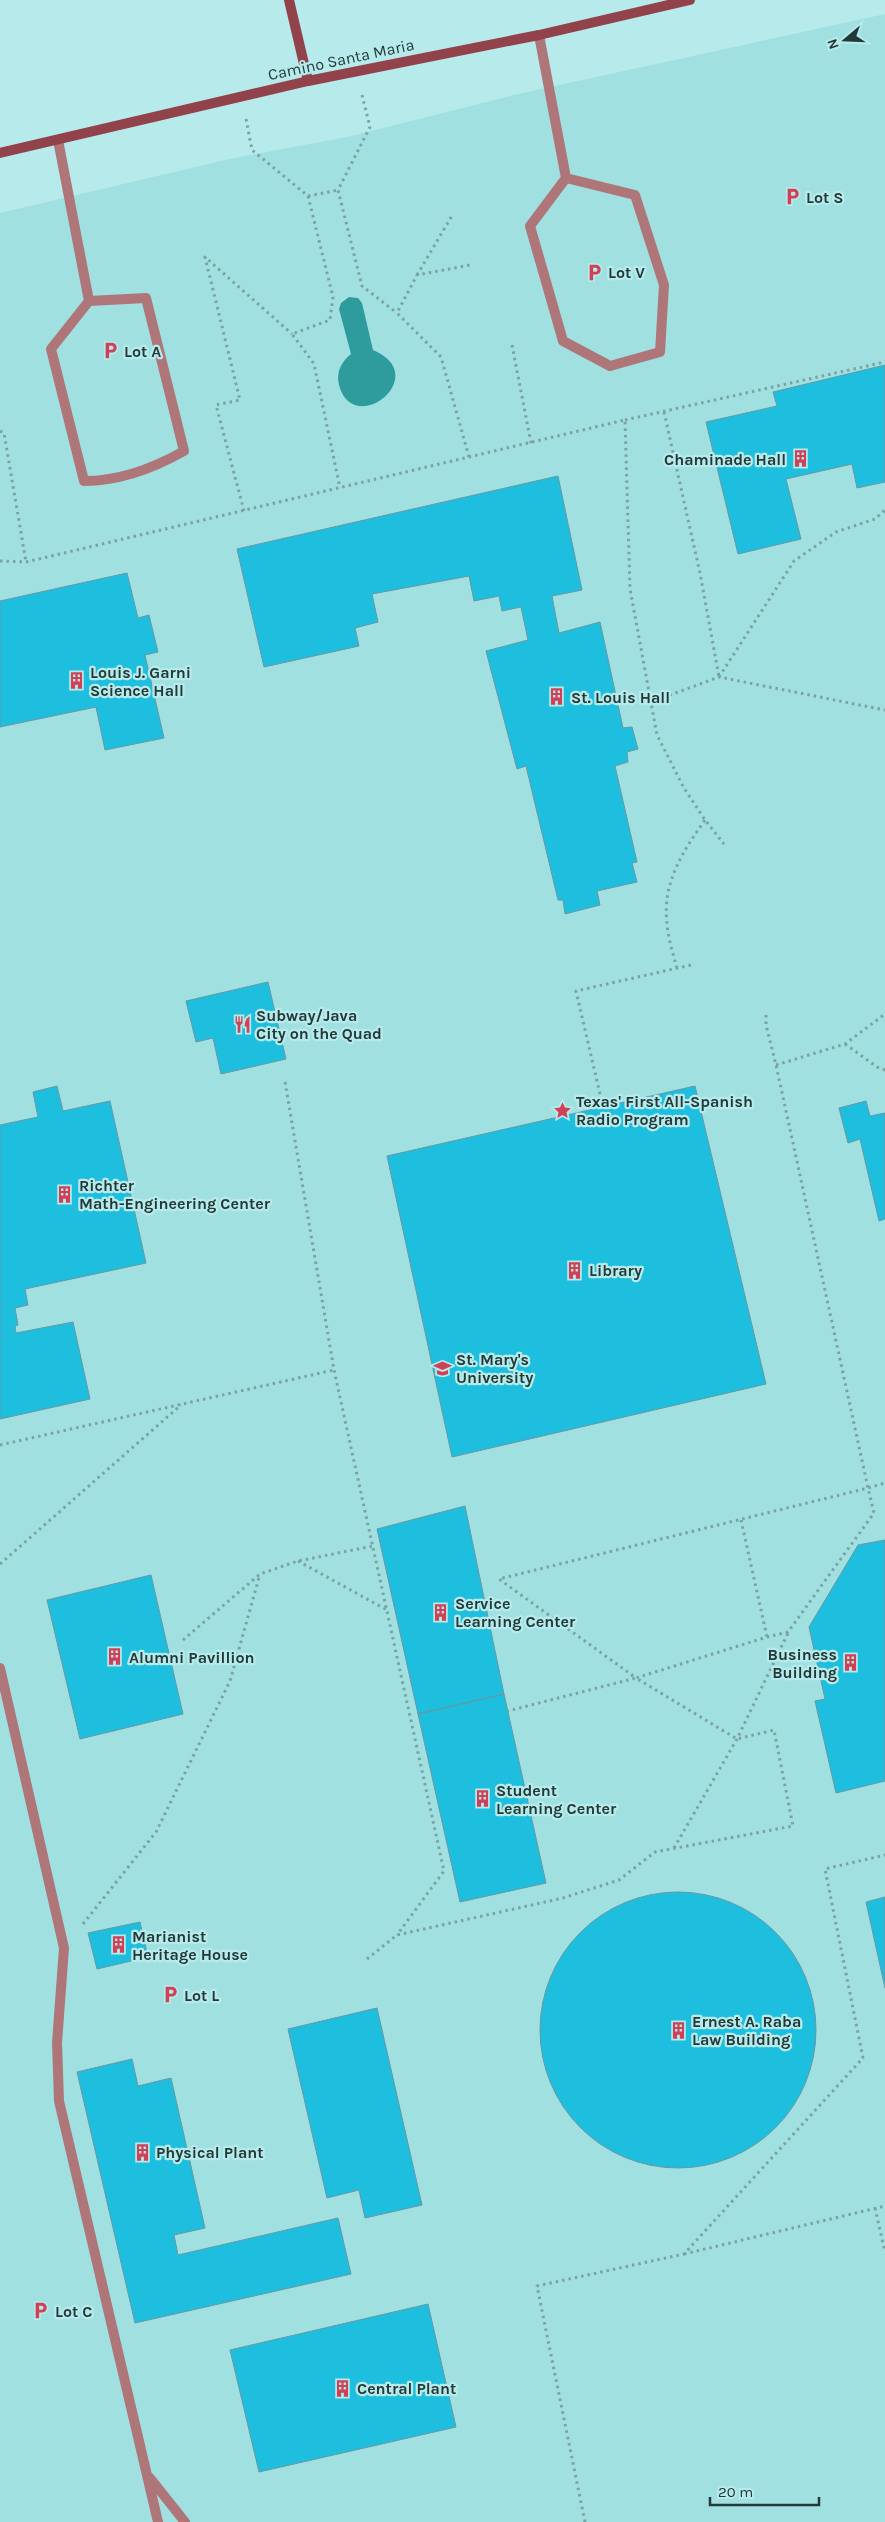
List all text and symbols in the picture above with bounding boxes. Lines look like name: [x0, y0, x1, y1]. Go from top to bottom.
north arrow: [820, 15, 870, 65]
street label: Camino Santa Maria: [266, 35, 416, 84]
text: N: [824, 37, 843, 52]
parking icon: Lot S: [782, 187, 802, 207]
place label: Lot S: [806, 188, 844, 207]
parking icon: Lot V: [584, 262, 604, 282]
place label: Lot V: [608, 263, 645, 282]
parking icon: Lot A: [100, 341, 120, 361]
place label: Lot A: [124, 342, 161, 361]
building icon: Chaminade Hall: [790, 449, 810, 469]
place label: Chaminade Hall: [664, 450, 786, 469]
place label: Louis J. Garni Science Hall: [90, 663, 191, 700]
building icon: Louis J. Garni Science Hall: [66, 671, 86, 691]
building icon: St. Louis Hall: [547, 687, 567, 707]
place label: St. Louis Hall: [571, 688, 670, 707]
place label: Subway/Java City on the Quad: [256, 1006, 382, 1043]
restaurant icon: Subway/Java City on the Quad: [232, 1014, 252, 1034]
place label: Texas' First All-Spanish Radio Program: [576, 1092, 753, 1129]
place icon: Texas' First All-Spanish Radio Program: [552, 1100, 572, 1120]
place label: Richter Math-Engineering Center: [79, 1176, 271, 1213]
building icon: Richter Math-Engineering Center: [55, 1184, 75, 1204]
building icon: Library: [565, 1260, 585, 1280]
place label: Library: [589, 1261, 642, 1280]
place label: St. Mary's University: [456, 1350, 533, 1387]
school or university icon: St. Mary's University: [432, 1358, 452, 1378]
place label: Service Learning Center: [455, 1594, 576, 1631]
building icon: Service Learning Center: [431, 1602, 451, 1622]
place label: Business Building: [768, 1645, 837, 1682]
building icon: Alumni Pavillion: [105, 1647, 125, 1667]
place label: Alumni Pavillion: [129, 1648, 255, 1667]
building icon: Business Building: [841, 1653, 861, 1673]
place label: Student Learning Center: [496, 1781, 617, 1818]
building icon: Student Learning Center: [472, 1789, 492, 1809]
place label: Marianist Heritage House: [132, 1927, 248, 1964]
building icon: Marianist Heritage House: [108, 1935, 128, 1955]
parking icon: Lot L: [160, 1985, 180, 2005]
place label: Lot L: [184, 1986, 219, 2005]
place label: Ernest A. Raba Law Building: [692, 2012, 801, 2049]
building icon: Ernest A. Raba Law Building: [668, 2020, 688, 2040]
building icon: Physical Plant: [132, 2142, 152, 2162]
place label: Physical Plant: [156, 2143, 264, 2162]
parking icon: Lot C: [31, 2301, 51, 2321]
place label: Lot C: [55, 2302, 92, 2321]
building icon: Central Plant: [333, 2378, 353, 2398]
place label: Central Plant: [357, 2379, 456, 2398]
scale bar: [710, 2474, 819, 2506]
text: 20 m: [718, 2483, 753, 2501]

